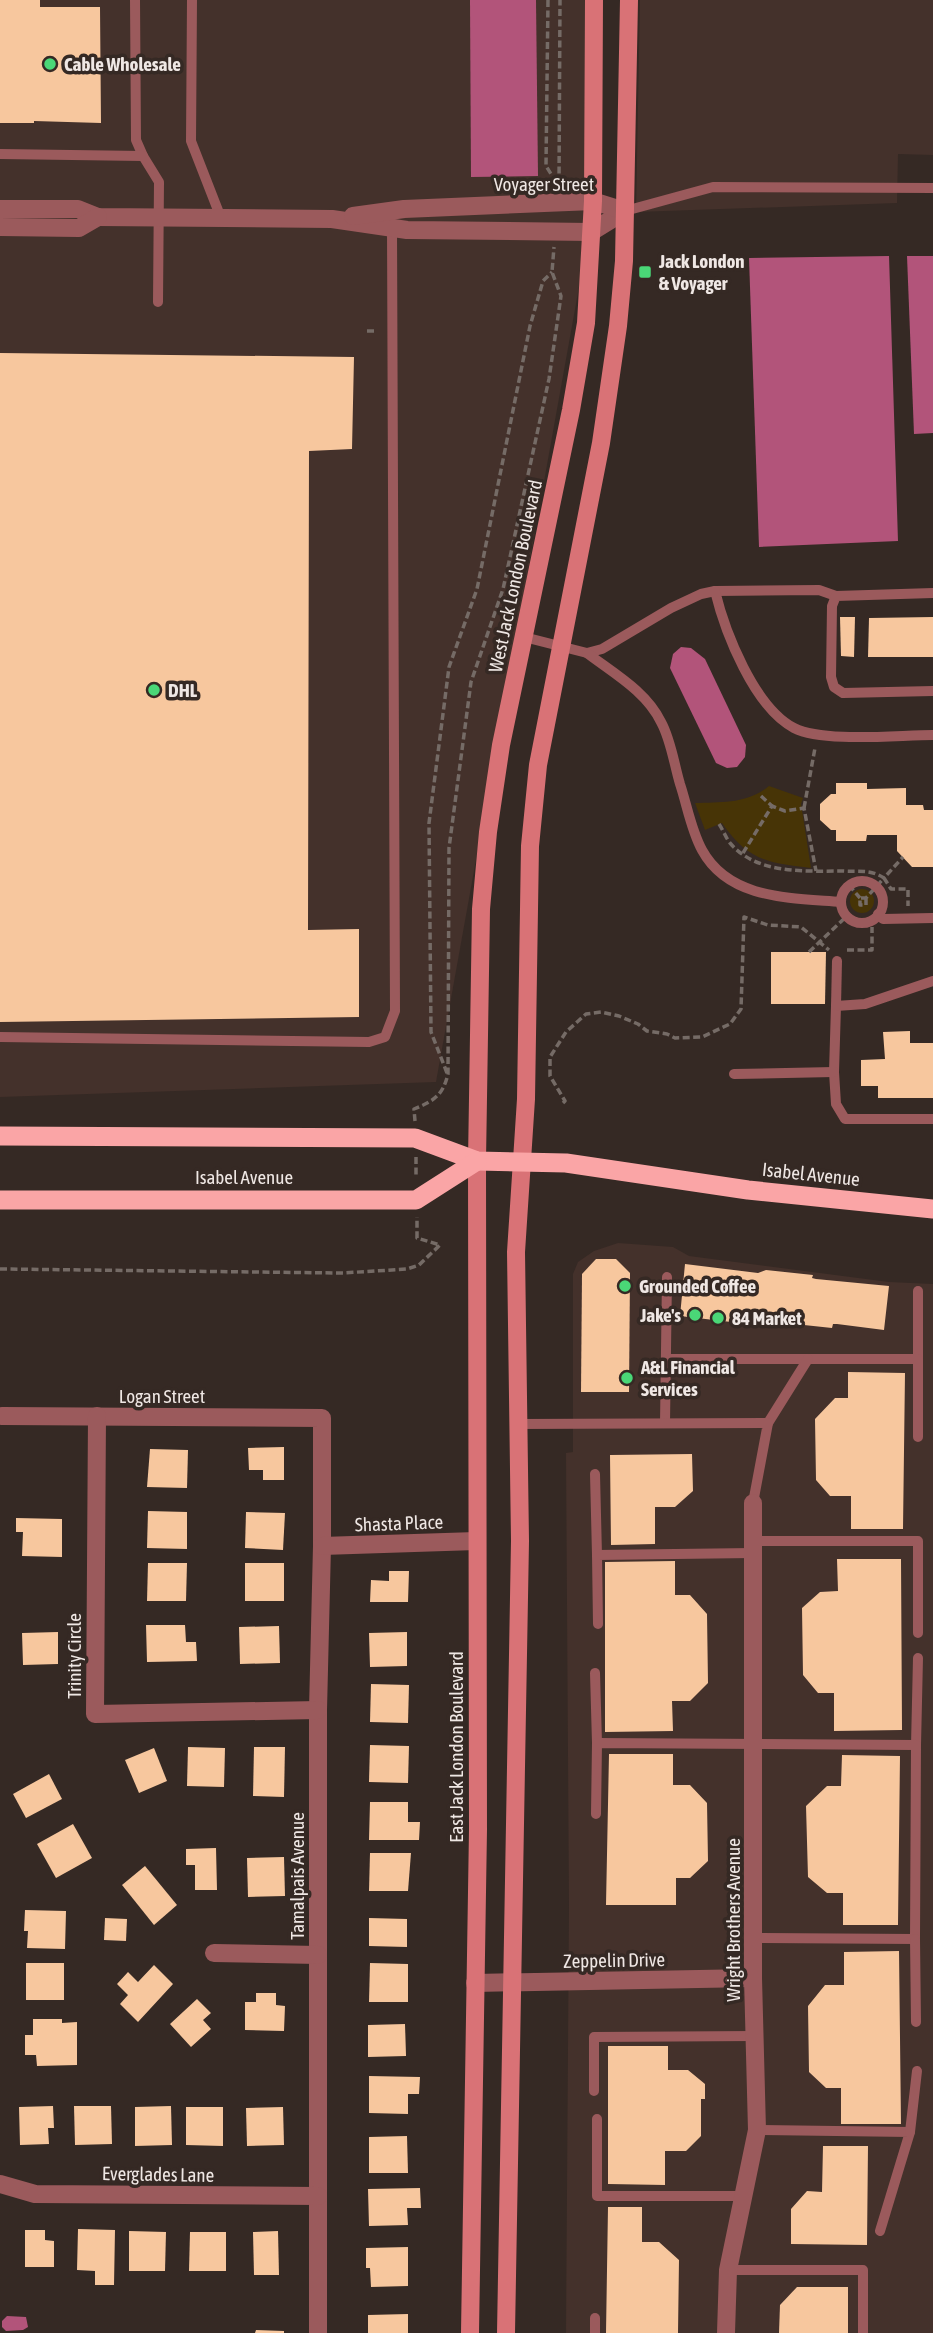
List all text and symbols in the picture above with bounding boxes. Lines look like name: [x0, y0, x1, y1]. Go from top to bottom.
place label: Cable Wholesale: [64, 53, 181, 75]
marker: Cable Wholesale: [42, 56, 58, 72]
street label: Voyager Street: [494, 173, 594, 195]
place label: Jack London & Voyager: [658, 250, 745, 294]
marker: Jack London & Voyager: [637, 264, 653, 280]
street label: West Jack London Boulevard: [484, 478, 546, 674]
place label: DHL: [168, 679, 198, 701]
marker: DHL: [146, 682, 162, 698]
street label: Isabel Avenue: [761, 1158, 861, 1190]
street label: Isabel Avenue: [195, 1166, 293, 1188]
place label: Grounded Coffee: [639, 1275, 756, 1297]
marker: Grounded Coffee: [617, 1278, 633, 1294]
place label: Jake's: [639, 1304, 681, 1326]
marker: Jake's: [687, 1307, 703, 1323]
place label: 84 Market: [732, 1307, 802, 1329]
marker: 84 Market: [710, 1310, 726, 1326]
place label: A&L Financial Services: [640, 1356, 736, 1400]
marker: A&L Financial Services: [619, 1370, 635, 1386]
street label: Logan Street: [119, 1385, 205, 1407]
street label: Shasta Place: [354, 1510, 444, 1536]
street label: Trinity Circle: [63, 1613, 85, 1699]
street label: East Jack London Boulevard: [445, 1651, 467, 1843]
street label: Tamalpais Avenue: [286, 1812, 308, 1940]
street label: Wright Brothers Avenue: [722, 1838, 744, 2002]
street label: Zeppelin Drive: [563, 1948, 665, 1972]
street label: Everglades Lane: [102, 2162, 214, 2186]

